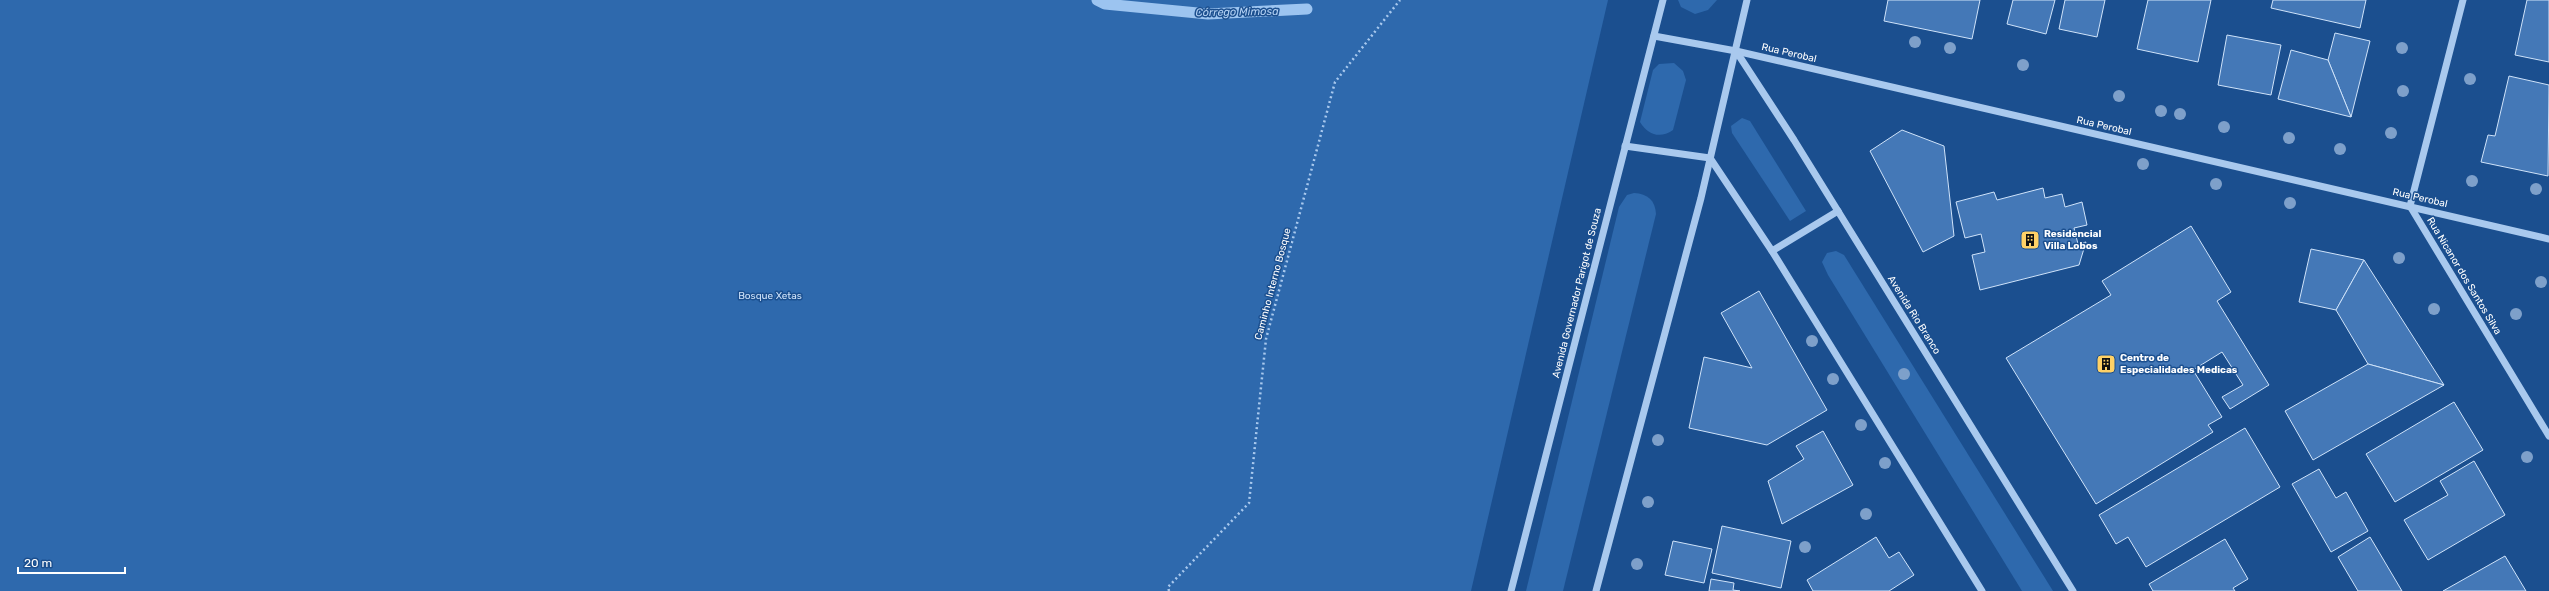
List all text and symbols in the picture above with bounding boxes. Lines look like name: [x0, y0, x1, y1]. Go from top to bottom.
water label: Córrego Mimosa: [1195, 5, 1279, 19]
street label: Rua Perobal: [1760, 41, 1818, 65]
street label: Rua Perobal: [2075, 114, 2133, 138]
street label: Rua Perobal: [2391, 186, 2449, 210]
street label: Avenida Governador Parigot de Souza: [1550, 207, 1604, 379]
street label: Rua Nicanor dos Santos Silva: [2424, 215, 2504, 337]
street label: Caminho Interno Bosque: [1252, 226, 1294, 341]
place label: Residencial Villa Lobos: [2044, 228, 2102, 252]
building icon: Residencial Villa Lobos: [2019, 229, 2041, 251]
street label: Avenida Rio Branco: [1885, 274, 1943, 357]
park label: Bosque Xetas: [738, 290, 802, 302]
place label: Centro de Especialidades Medicas: [2120, 352, 2238, 376]
building icon: Centro de Especialidades Medicas: [2095, 353, 2117, 375]
scale bar: [18, 549, 125, 575]
text: 20 m: [24, 556, 52, 570]

